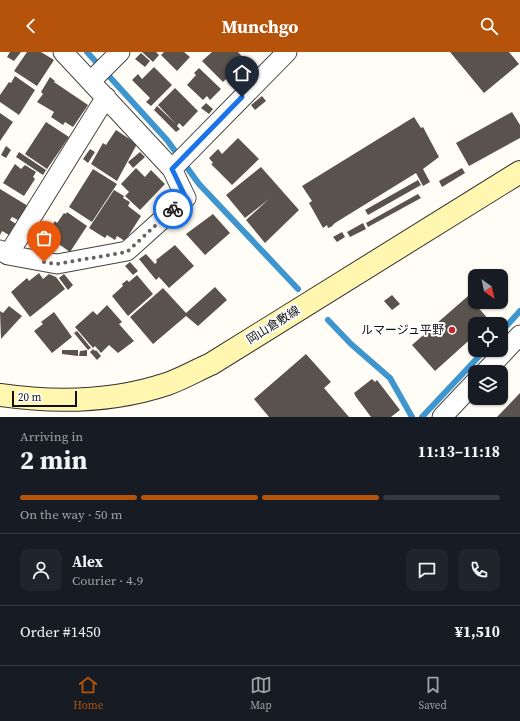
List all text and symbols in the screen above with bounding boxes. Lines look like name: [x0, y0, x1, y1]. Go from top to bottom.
text: Munchgo: [221, 14, 299, 39]
icon: back: [20, 15, 42, 37]
icon: search: [478, 15, 500, 37]
pin: [225, 56, 259, 97]
icon: home: [231, 62, 253, 84]
courier: [153, 189, 193, 229]
icon: bike: [162, 198, 184, 220]
pin: [27, 221, 61, 262]
icon: bag: [33, 227, 55, 249]
north arrow: [468, 269, 508, 309]
map controls: [468, 269, 508, 405]
street label: 岡山倉敷線: [243, 302, 303, 348]
button: locate: [468, 317, 508, 357]
place label: ルマージュ平野: [361, 322, 444, 338]
marker: ルマージュ平野: [447, 325, 457, 335]
button: layers: [468, 365, 508, 405]
scale bar: [12, 389, 77, 408]
text: 20 m: [18, 390, 41, 405]
text: Arriving in: [20, 428, 83, 445]
text: 11:13–11:18: [418, 441, 500, 462]
text: 2 min: [20, 442, 87, 478]
text: On the way · 50 m: [20, 506, 122, 523]
button: person: [20, 549, 62, 591]
button: chat: [406, 549, 448, 591]
button: phone: [458, 549, 500, 591]
text: Alex: [72, 551, 103, 572]
text: Courier · 4.9: [72, 572, 143, 589]
text: Order #1450: [20, 621, 101, 642]
text: ¥1,510: [455, 621, 500, 642]
tab: Home: [73, 674, 103, 713]
tab: Map: [250, 674, 272, 713]
tab: Saved: [419, 674, 447, 713]

